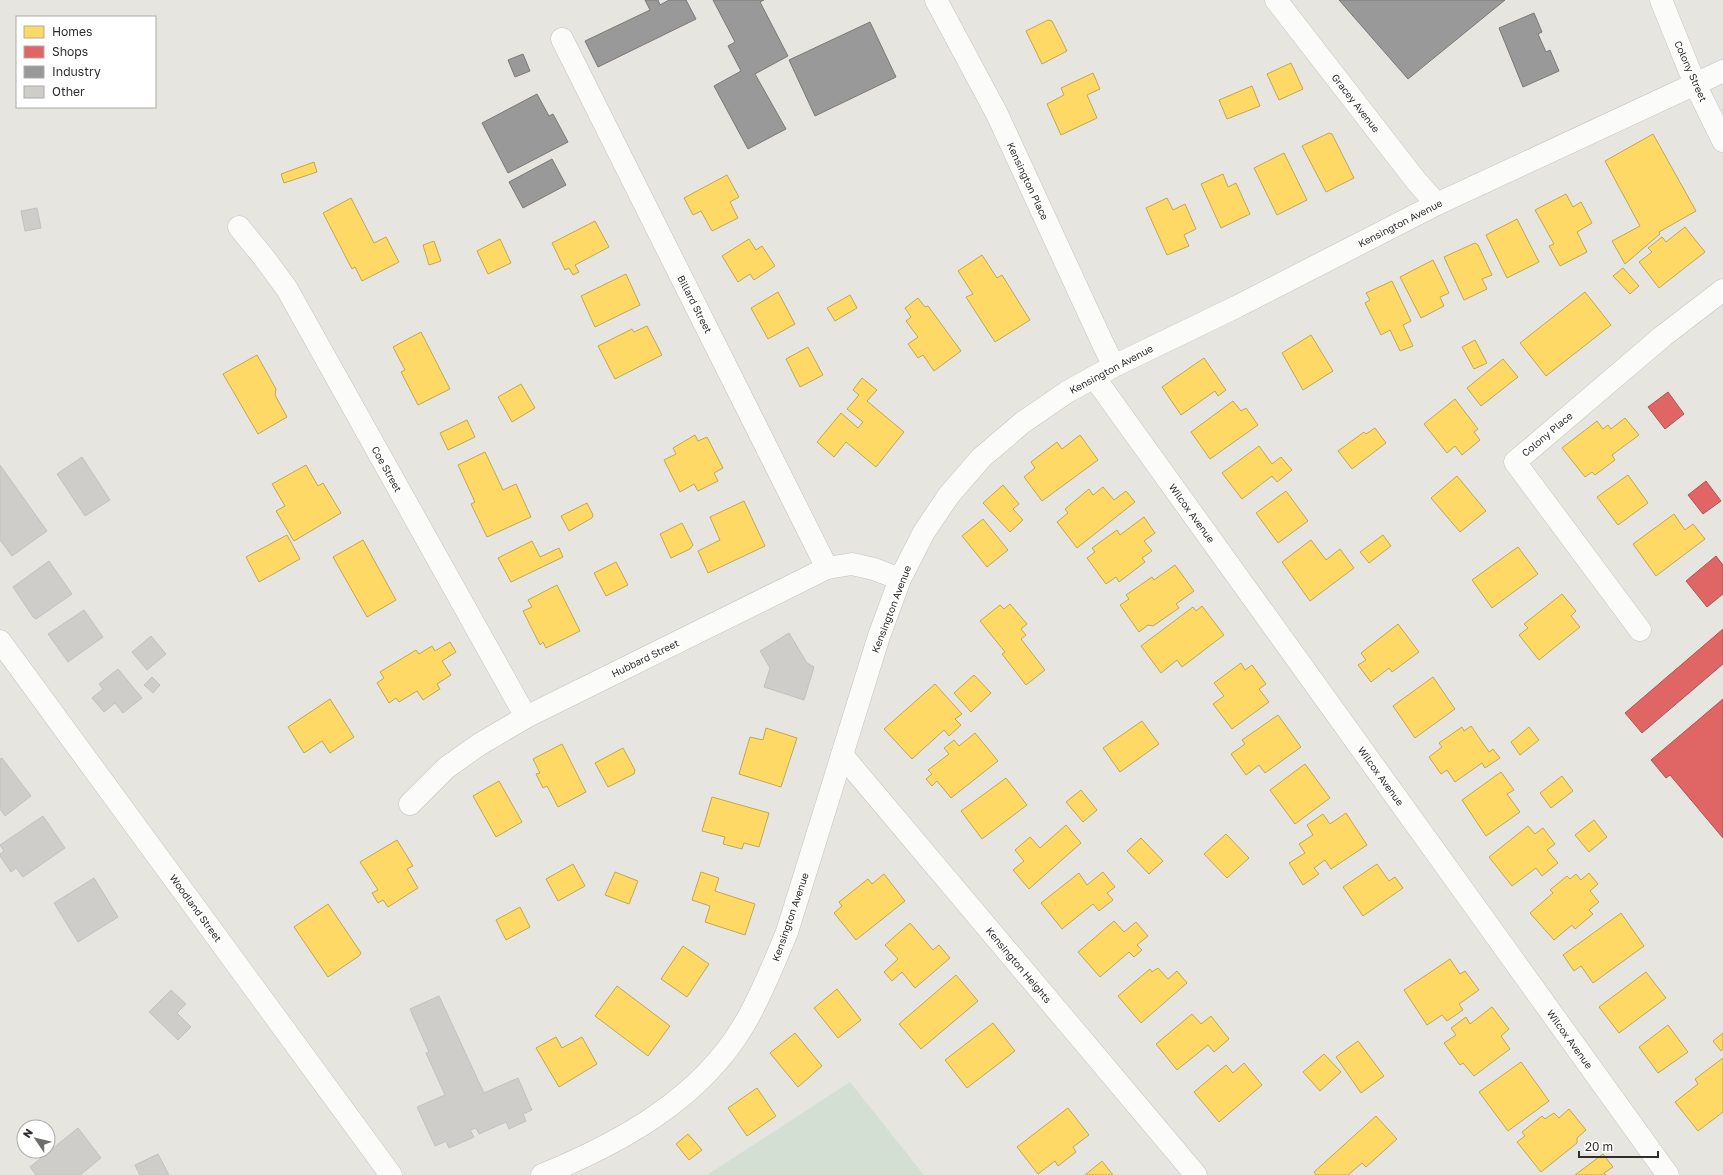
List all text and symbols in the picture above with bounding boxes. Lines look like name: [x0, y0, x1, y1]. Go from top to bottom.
legend: [16, 16, 156, 108]
text: Homes: [52, 24, 92, 39]
street label: Colony Street: [1672, 39, 1710, 103]
text: Shops: [52, 44, 88, 59]
text: Industry: [52, 64, 101, 79]
street label: Gracey Avenue: [1329, 71, 1383, 135]
text: Other: [52, 84, 85, 99]
street label: Kensington Place: [1005, 140, 1051, 222]
street label: Kensington Avenue: [1356, 196, 1444, 249]
street label: Billard Street: [675, 273, 715, 335]
street label: Kensington Avenue: [1067, 342, 1155, 396]
street label: Colony Place: [1519, 409, 1575, 459]
street label: Coe Street: [369, 444, 405, 494]
street label: Wilcox Avenue: [1167, 481, 1218, 545]
street label: Kensington Avenue: [869, 563, 913, 655]
street label: Hubbard Street: [609, 636, 681, 680]
street label: Wilcox Avenue: [1356, 744, 1407, 808]
street label: Kensington Avenue: [769, 871, 811, 963]
street label: Woodland Street: [167, 872, 225, 944]
street label: Kensington Heights: [984, 925, 1054, 1005]
street label: Wilcox Avenue: [1545, 1007, 1596, 1071]
north arrow: [16, 1119, 56, 1159]
text: N: [20, 1126, 35, 1140]
scale bar: [1579, 1133, 1658, 1159]
text: 20 m: [1585, 1139, 1613, 1154]

